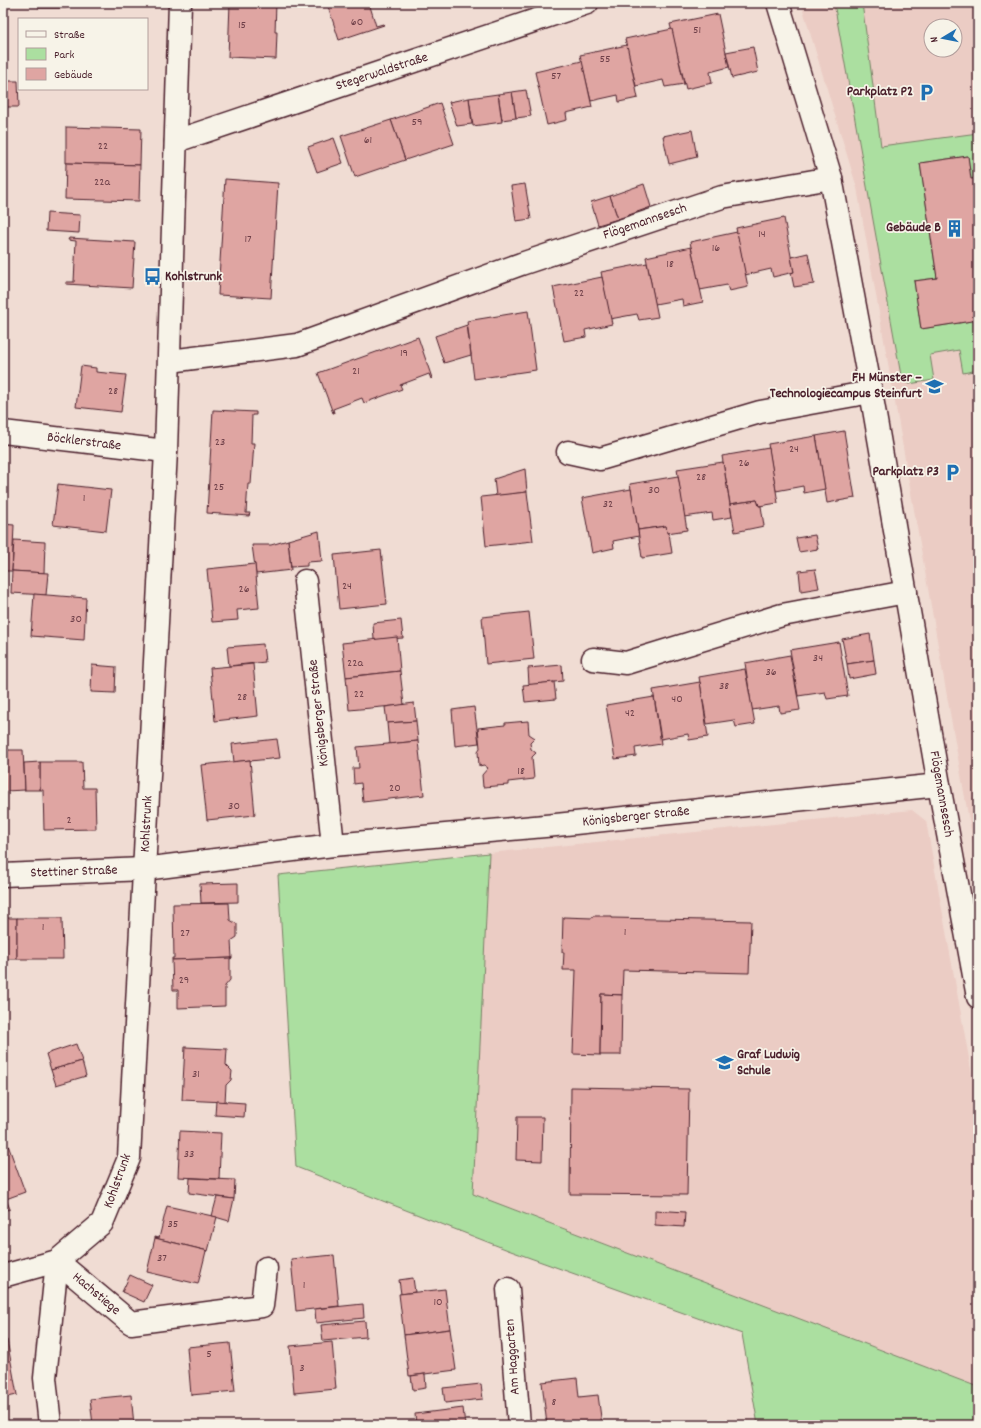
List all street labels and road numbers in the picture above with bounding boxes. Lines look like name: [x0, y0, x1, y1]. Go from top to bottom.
street label: Stegerwaldstraße: [333, 48, 431, 96]
street label: Flögemannsesch: [601, 198, 689, 246]
street label: Böcklerstraße: [46, 428, 122, 456]
street label: Königsberger Straße: [303, 658, 335, 768]
street label: Flögemannsesch: [924, 749, 958, 839]
street label: Kohlstrunk: [136, 795, 158, 853]
street label: Königsberger Straße: [581, 801, 691, 833]
street label: Stettiner Straße: [30, 860, 118, 884]
street label: Kohlstrunk: [99, 1151, 137, 1211]
street label: Hachstiege: [67, 1268, 125, 1320]
street label: Am Haggarten: [500, 1318, 526, 1396]

